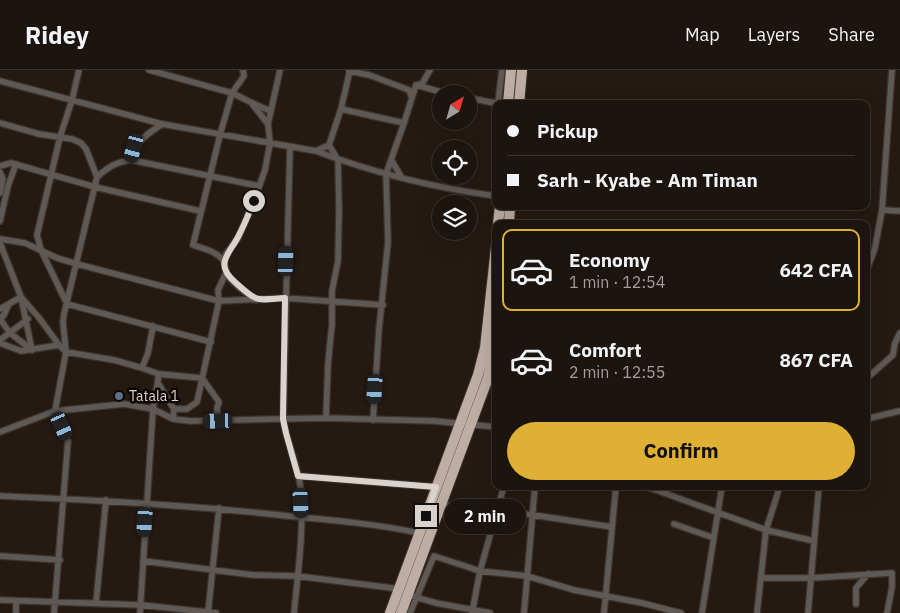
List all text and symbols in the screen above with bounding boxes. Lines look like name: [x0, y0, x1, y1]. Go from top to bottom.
text: Ridey: [25, 19, 89, 51]
text: Map: [685, 23, 720, 46]
text: Layers: [748, 23, 800, 46]
text: Share: [828, 23, 875, 46]
north arrow: [432, 85, 478, 130]
map controls: [432, 85, 477, 240]
text: Pickup: [537, 119, 598, 143]
car: [122, 132, 145, 164]
button: locate: [432, 140, 477, 185]
text: Sarh - Kyabe - Am Timan: [537, 168, 758, 192]
route start: [243, 190, 265, 212]
button: layers: [432, 195, 477, 240]
car: [277, 246, 294, 276]
icon: car: [509, 248, 554, 293]
text: Economy: [569, 248, 650, 272]
text: 642 CFA: [779, 258, 853, 282]
text: 1 min · 12:54: [569, 272, 665, 292]
icon: car: [509, 338, 554, 383]
text: Comfort: [569, 338, 642, 362]
text: 867 CFA: [779, 348, 853, 372]
text: 2 min · 12:55: [569, 362, 665, 382]
car: [366, 374, 383, 404]
place label: Tatala 1: [129, 387, 179, 405]
marker: Tatala 1: [113, 390, 125, 402]
car: [49, 409, 74, 443]
car: [202, 413, 233, 429]
button: Confirm: [507, 422, 855, 480]
car: [292, 488, 309, 518]
callout: 2 min: [444, 498, 526, 534]
route end: [415, 505, 437, 527]
text: 2 min: [464, 506, 506, 526]
car: [136, 507, 153, 537]

